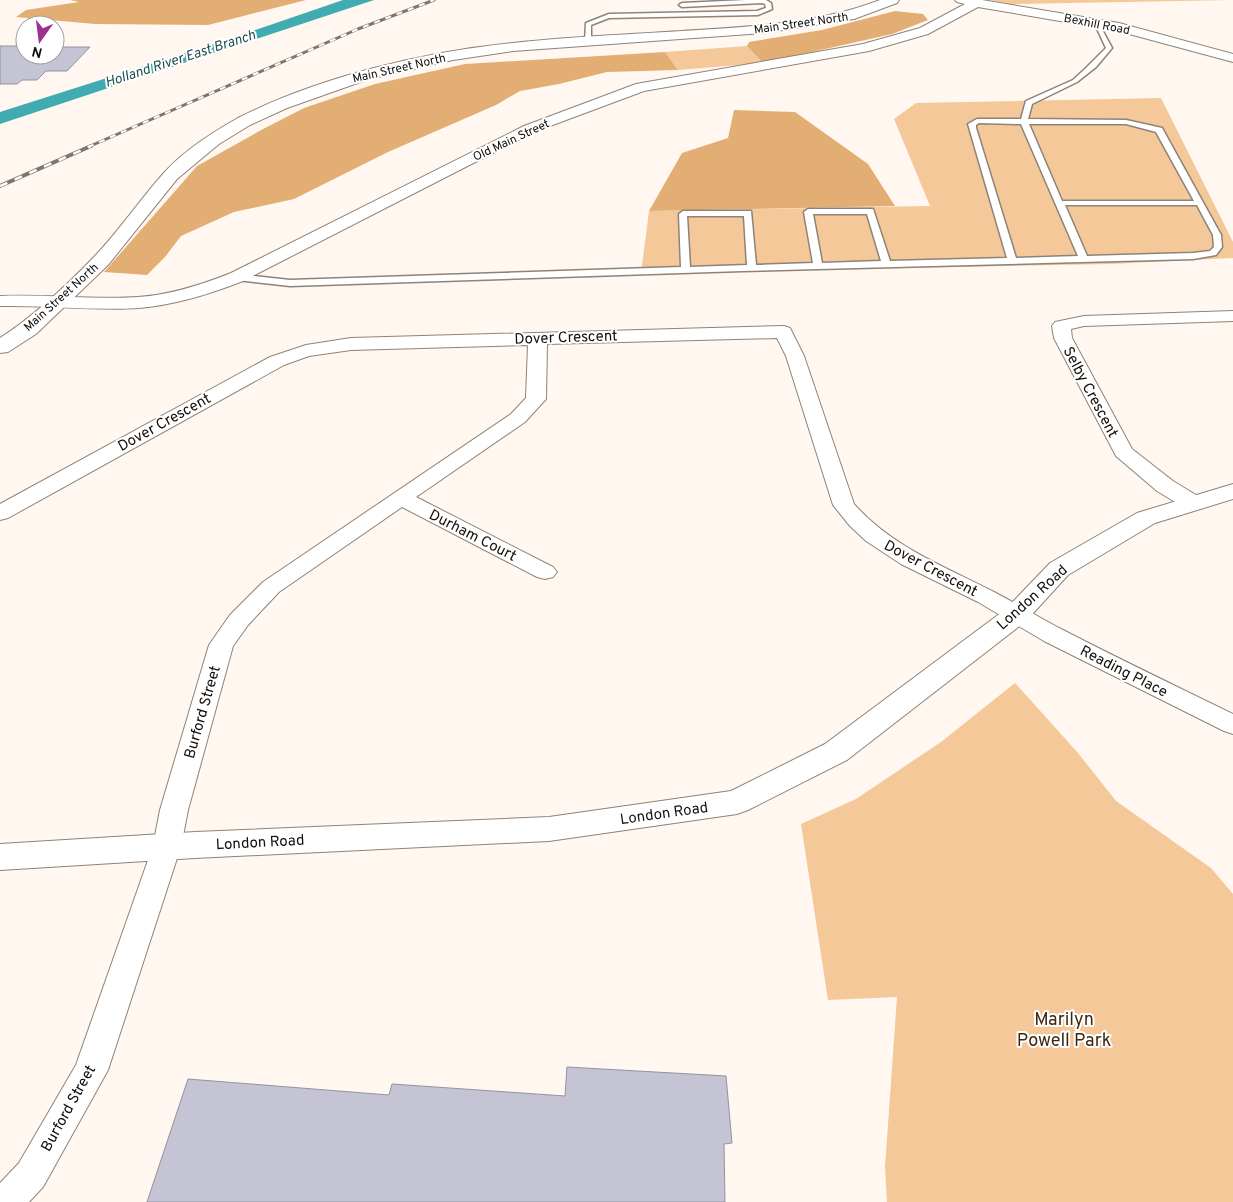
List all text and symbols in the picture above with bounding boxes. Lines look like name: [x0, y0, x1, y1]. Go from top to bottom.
street label: Main Street North: [753, 9, 849, 39]
street label: Bexhill Road: [1062, 11, 1131, 39]
north arrow: [15, 15, 65, 65]
water label: Holland River East Branch: [103, 27, 258, 92]
text: N: [30, 42, 44, 61]
street label: Main Street North: [351, 50, 447, 87]
street label: Old Main Street: [471, 116, 552, 166]
street label: Main Street North: [21, 260, 102, 336]
street label: Dover Crescent: [514, 327, 618, 350]
street label: Selby Crescent: [1058, 344, 1122, 441]
street label: Dover Crescent: [115, 390, 214, 457]
street label: Durham Court: [425, 506, 519, 567]
street label: Dover Crescent: [880, 537, 980, 602]
street label: London Road: [994, 561, 1072, 635]
street label: Reading Place: [1076, 642, 1170, 703]
street label: Burford Street: [181, 664, 226, 761]
street label: London Road: [619, 799, 709, 830]
street label: London Road: [215, 832, 305, 855]
park label: Marilyn Powell Park: [1017, 1009, 1111, 1053]
street label: Burford Street: [38, 1062, 101, 1155]

